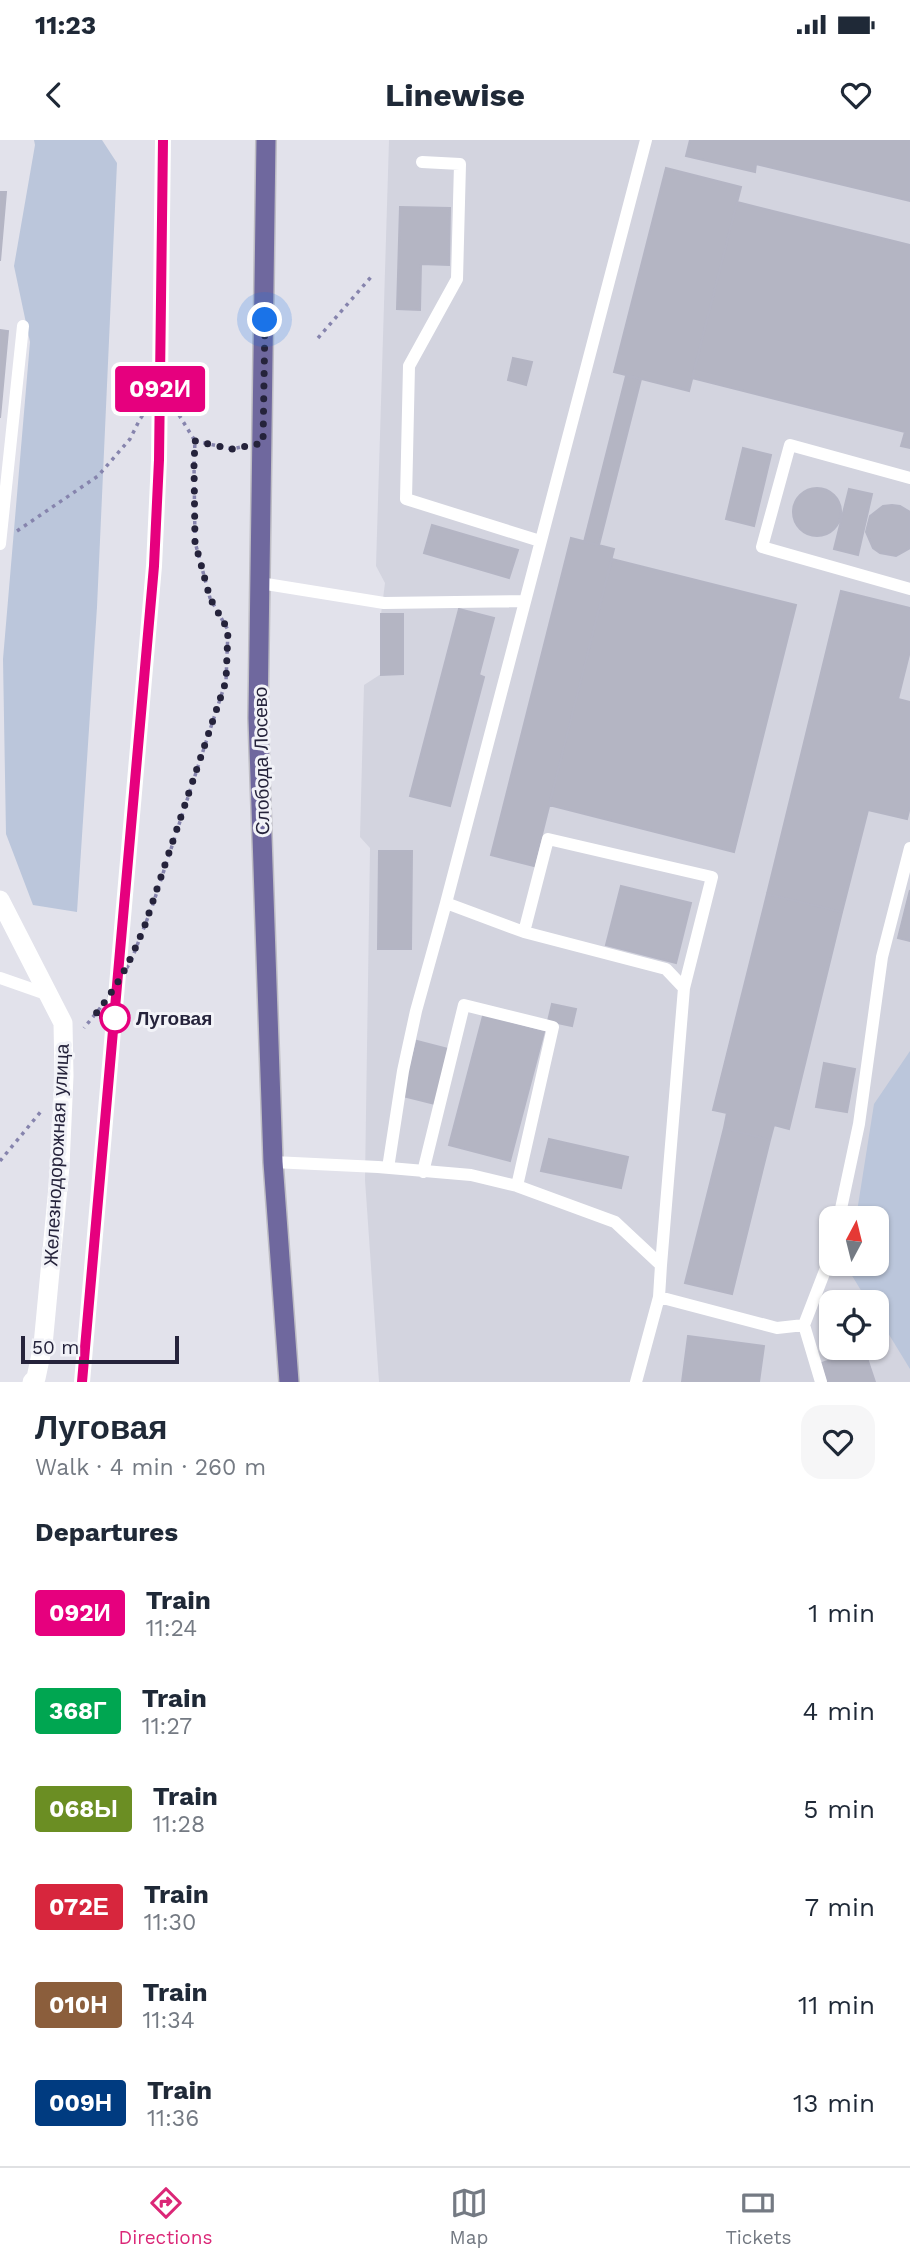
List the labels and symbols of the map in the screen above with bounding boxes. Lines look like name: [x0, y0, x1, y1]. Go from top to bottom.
your location: [247, 302, 282, 337]
line badge: 092И: [111, 366, 209, 412]
street label: Слобода Лосево: [249, 687, 274, 835]
marker: Луговая: [100, 1003, 130, 1033]
place label: Луговая: [136, 1007, 212, 1030]
street label: Железнодорожная улица: [39, 1043, 74, 1267]
north arrow: [819, 1206, 889, 1276]
scale bar: [21, 1333, 178, 1365]

